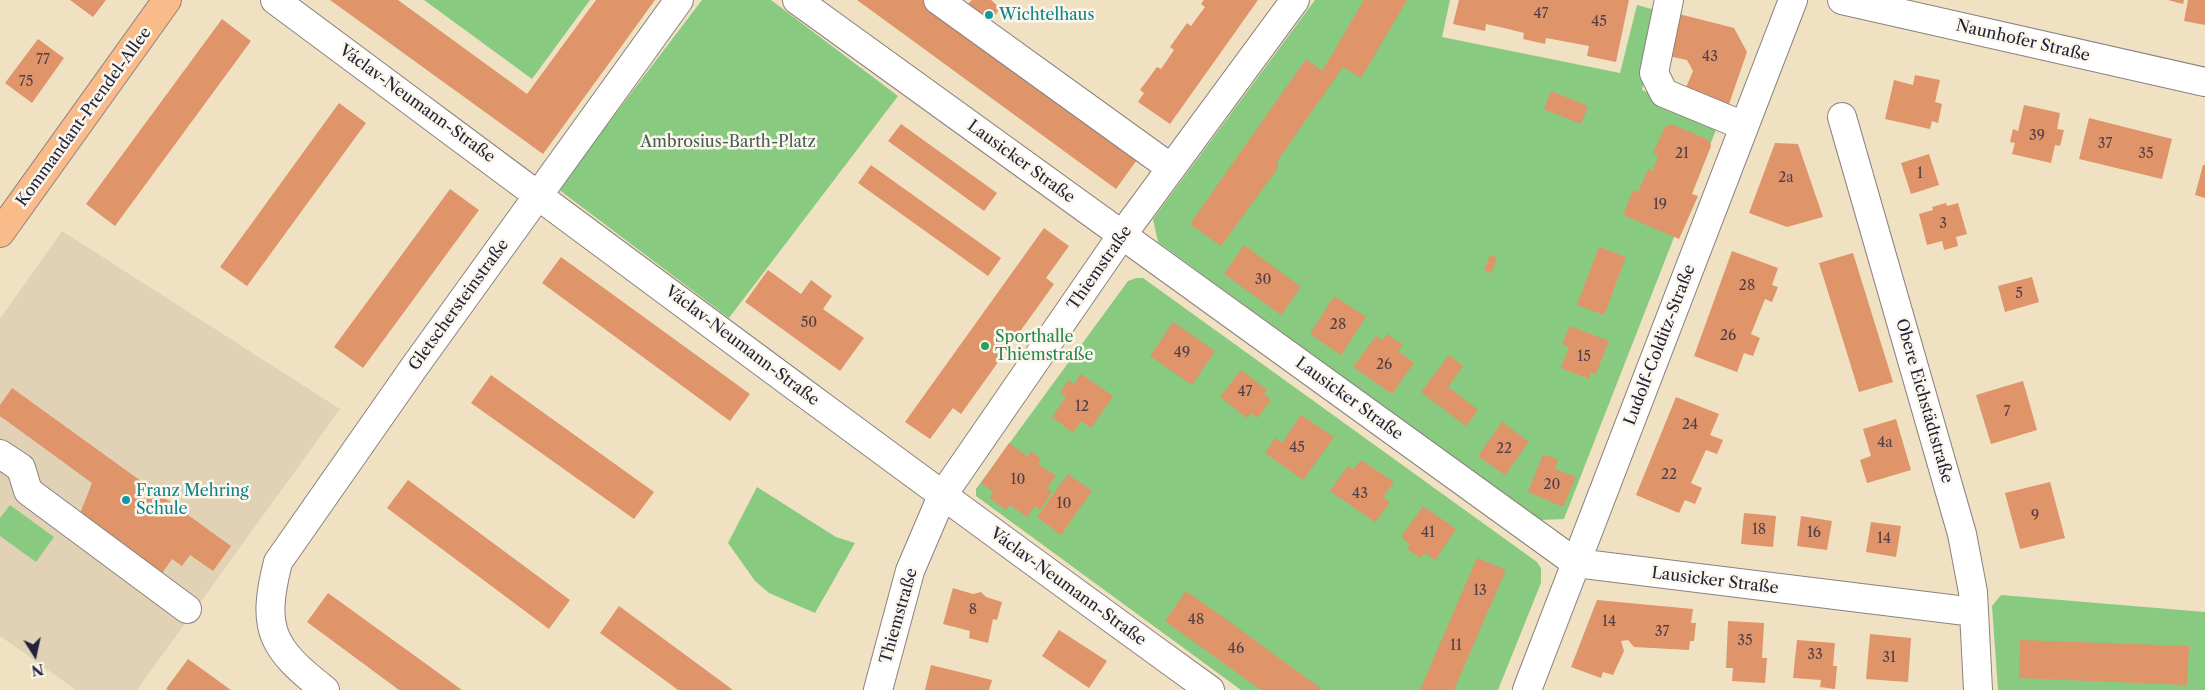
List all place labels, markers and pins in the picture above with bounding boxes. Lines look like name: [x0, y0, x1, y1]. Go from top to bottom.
place label: Wichtelhaus: [999, 5, 1094, 25]
marker: Wichtelhaus: [983, 9, 995, 21]
place label: Sporthalle Thiemstraße: [995, 327, 1093, 365]
marker: Sporthalle Thiemstraße: [979, 340, 991, 352]
place label: Franz Mehring Schule: [136, 481, 249, 519]
marker: Franz Mehring Schule: [120, 494, 132, 506]

